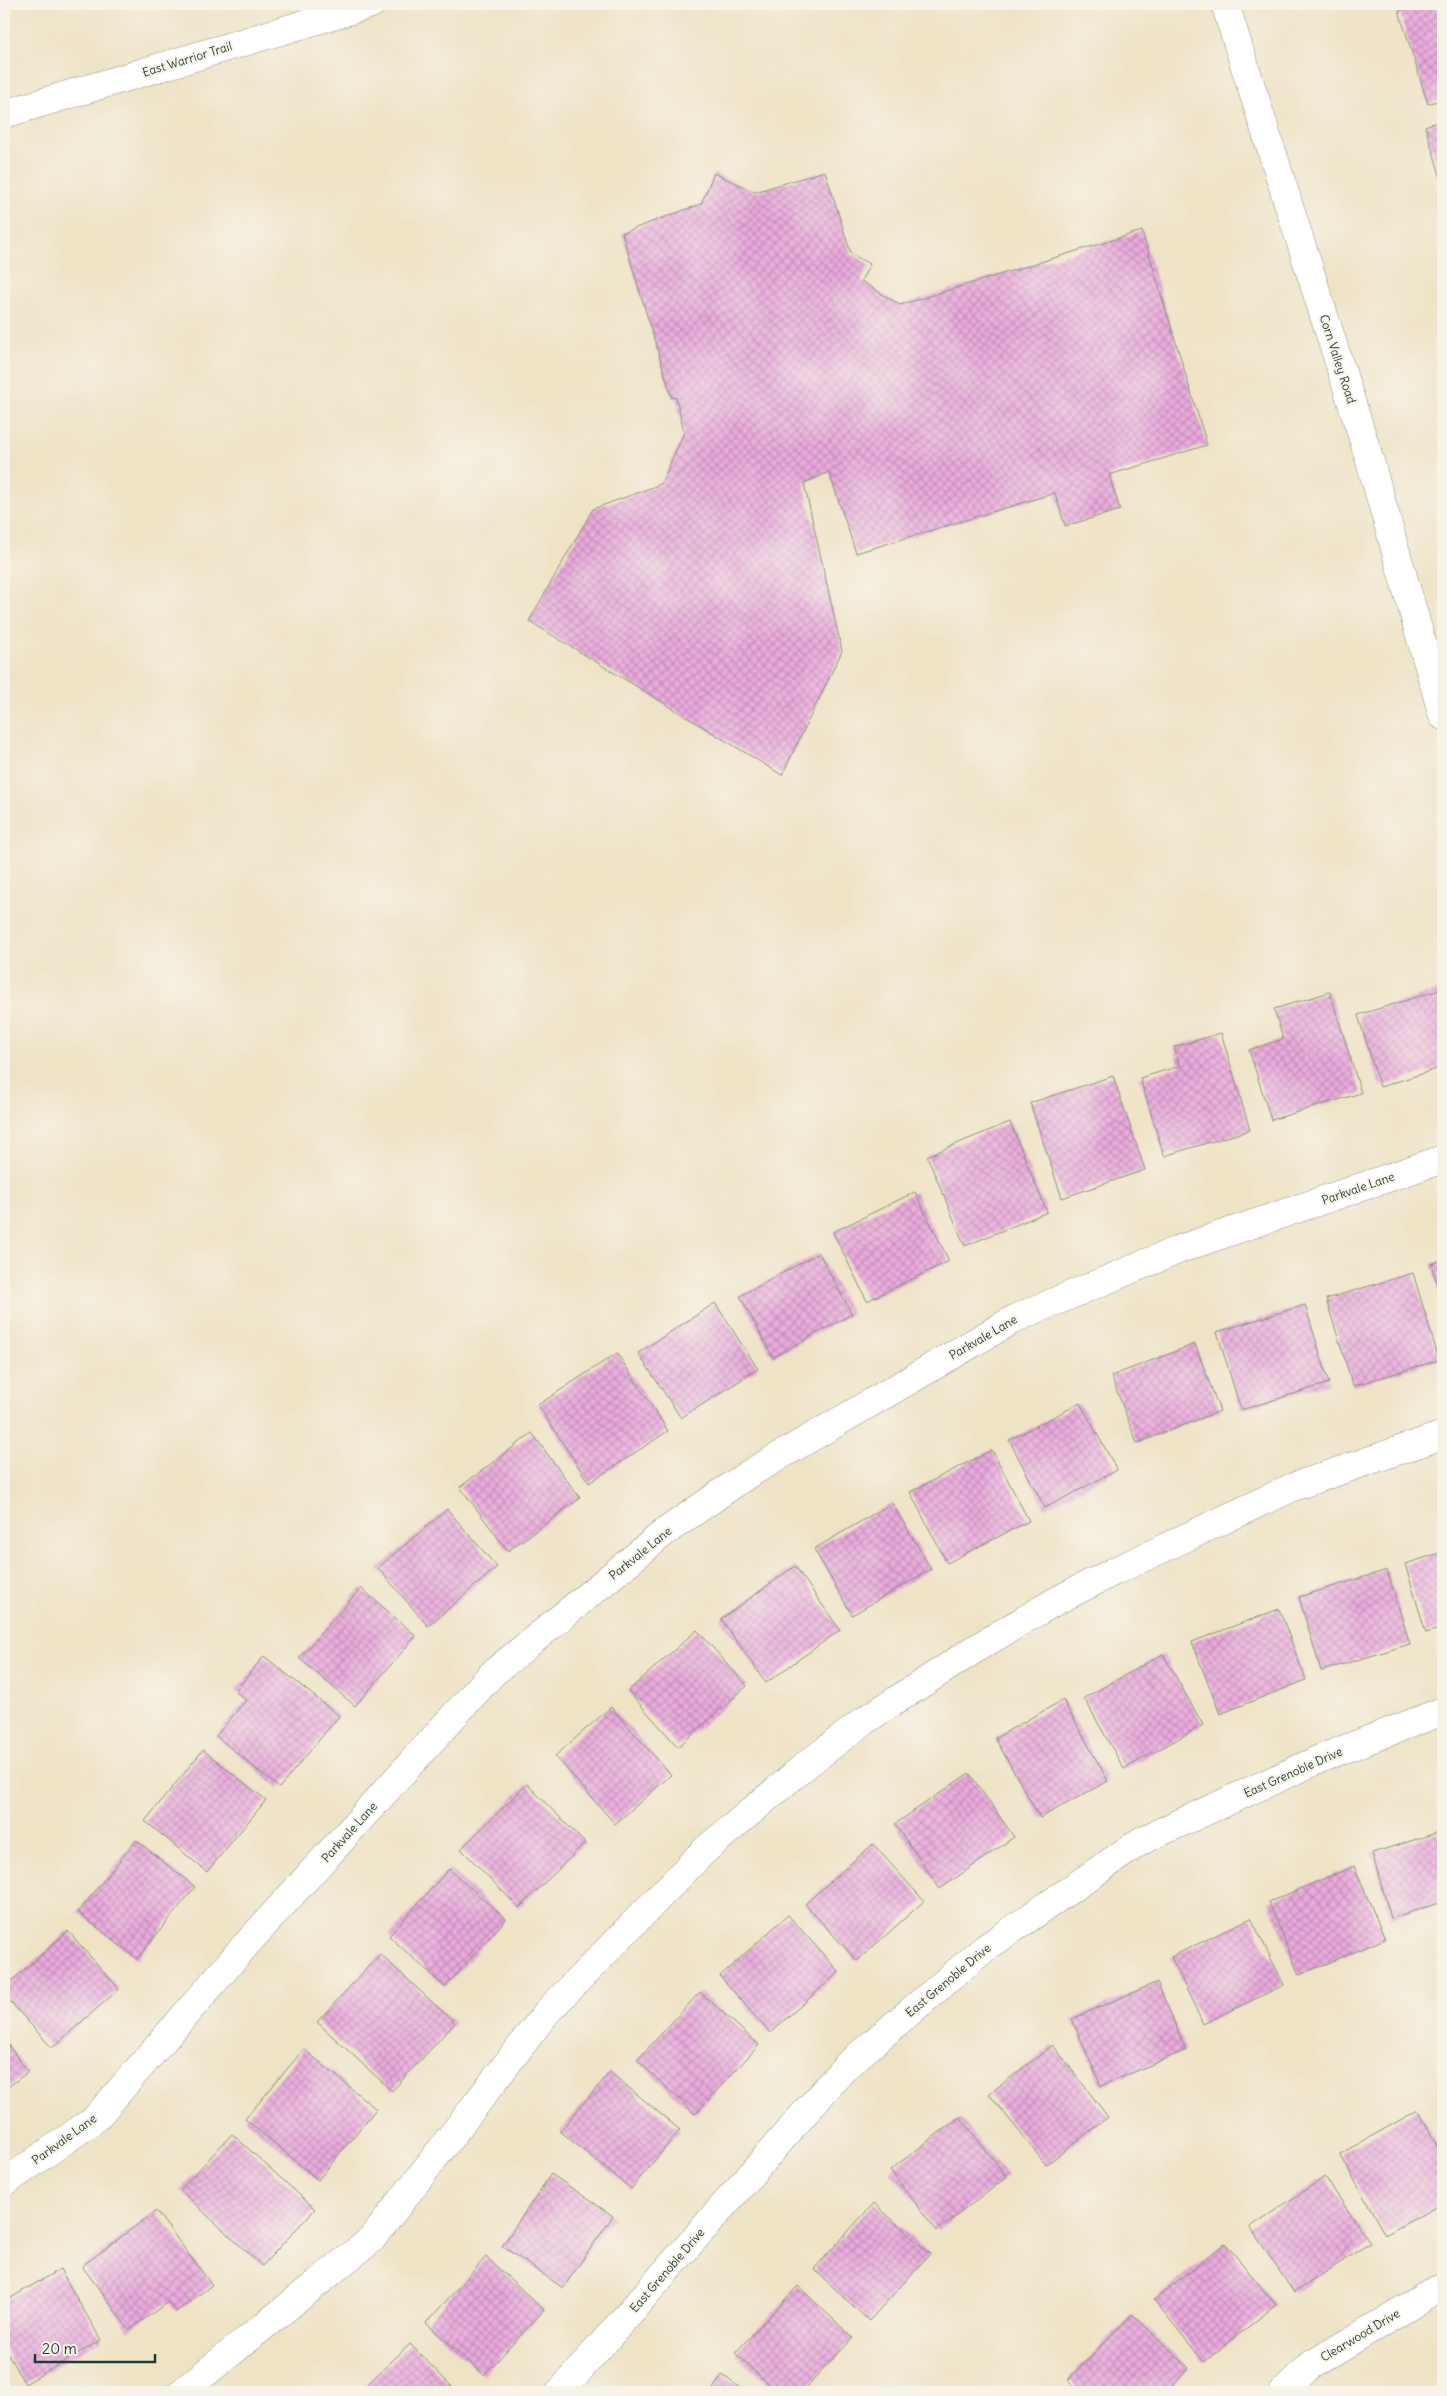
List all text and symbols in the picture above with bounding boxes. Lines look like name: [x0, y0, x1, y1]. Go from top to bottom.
street label: East Warrior Trail: [140, 38, 234, 80]
street label: Corn Valley Road: [1317, 313, 1359, 405]
street label: Parkvale Lane: [1320, 1169, 1396, 1207]
street label: Parkvale Lane: [946, 1311, 1020, 1363]
street label: Parkvale Lane: [606, 1523, 674, 1583]
street label: East Grenoble Drive: [1241, 1743, 1345, 1801]
street label: Parkvale Lane: [318, 1799, 380, 1865]
street label: East Grenoble Drive: [902, 1940, 994, 2020]
street label: Parkvale Lane: [29, 2111, 99, 2167]
street label: East Grenoble Drive: [626, 2225, 708, 2315]
street label: Clearwood Drive: [1318, 2305, 1402, 2365]
scale bar: [35, 2331, 155, 2363]
text: 20 m: [42, 2339, 77, 2358]

